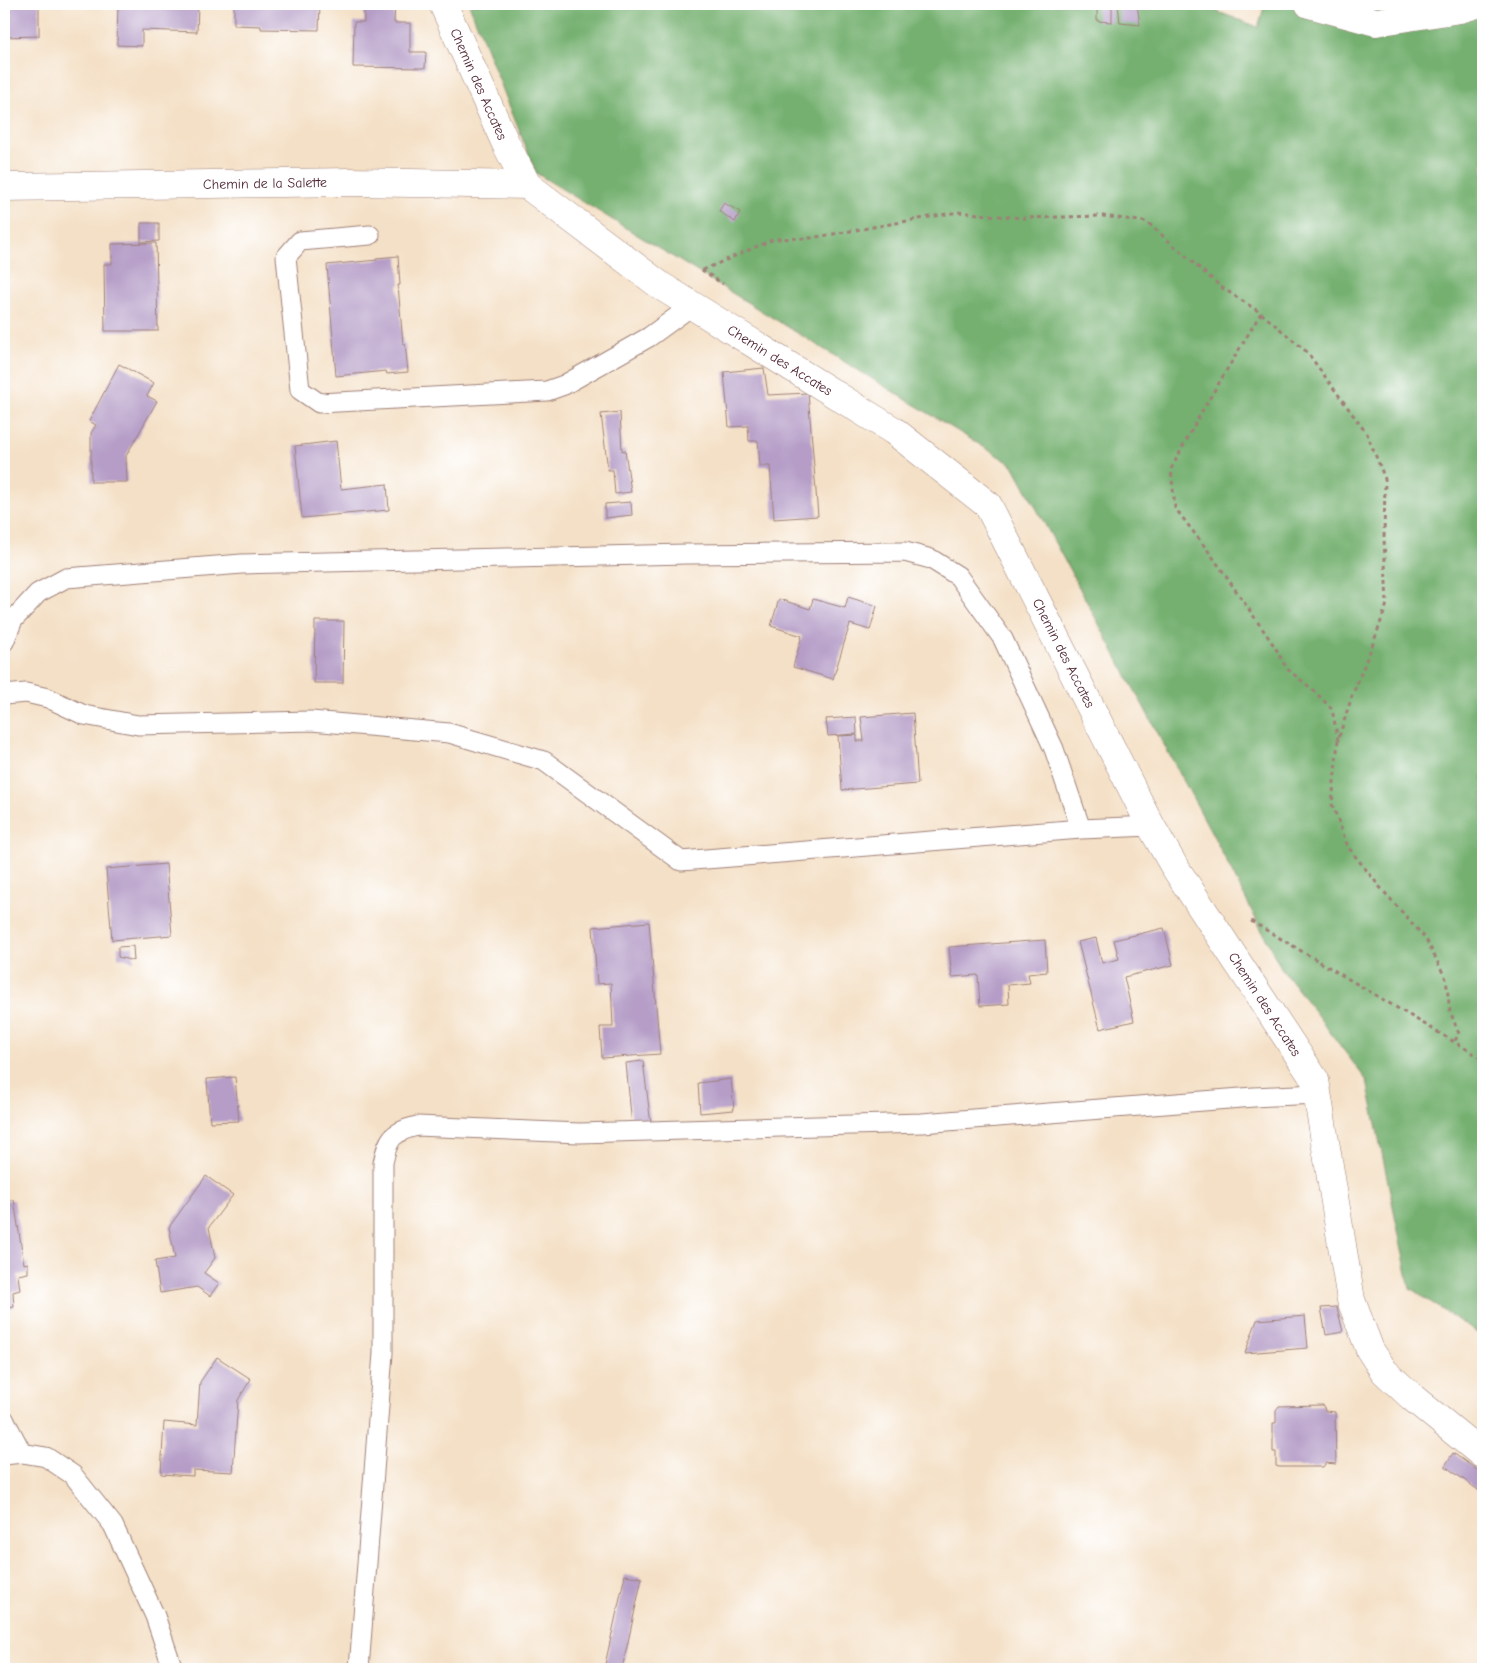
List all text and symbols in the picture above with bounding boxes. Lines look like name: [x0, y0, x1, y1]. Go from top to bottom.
street label: Chemin des Accates: [446, 26, 511, 143]
street label: Chemin de la Salette: [203, 174, 327, 193]
street label: Chemin des Accates: [724, 321, 835, 400]
street label: Chemin des Accates: [1029, 596, 1099, 711]
street label: Chemin des Accates: [1225, 949, 1305, 1060]

